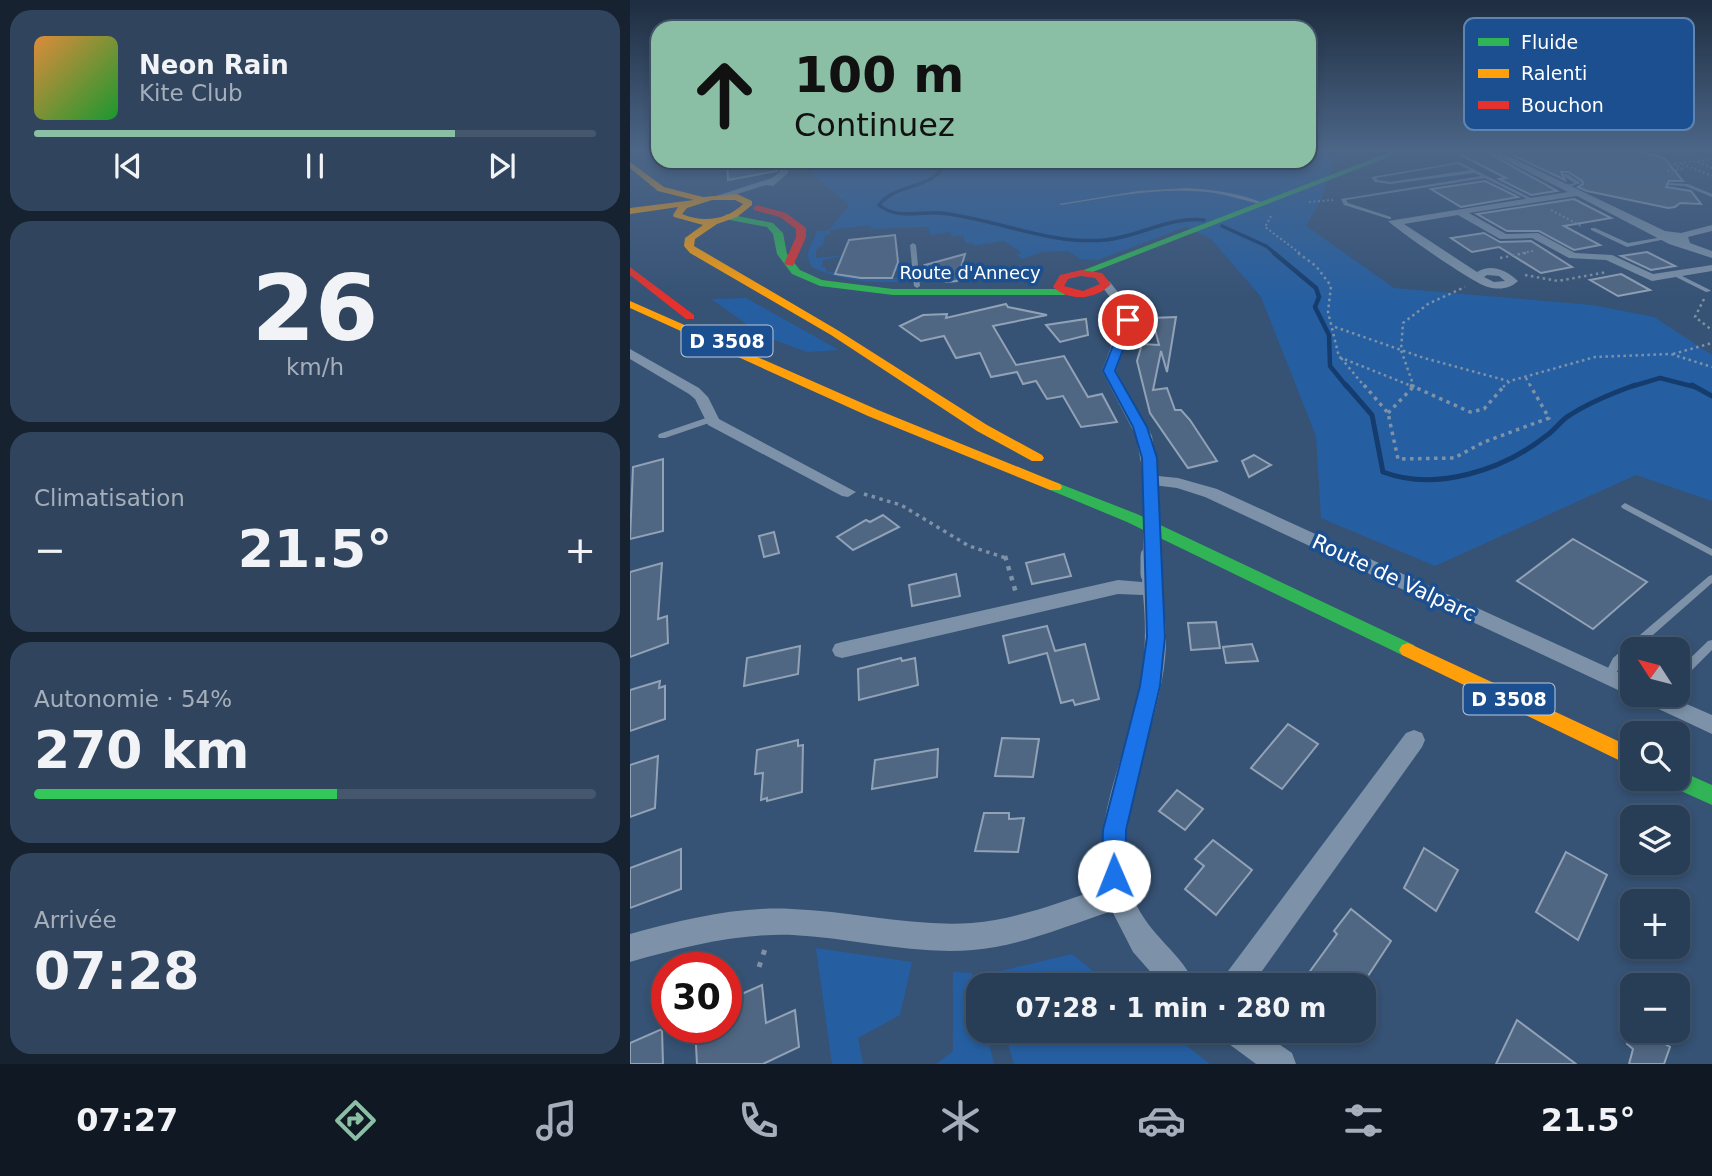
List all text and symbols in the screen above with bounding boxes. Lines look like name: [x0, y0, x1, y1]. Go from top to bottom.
legend: [1464, 18, 1694, 130]
text: Fluide: [1521, 31, 1578, 53]
text: 100 m: [794, 47, 964, 104]
icon: ahead: [679, 49, 770, 140]
text: Neon Rain: [139, 50, 289, 80]
text: Ralenti: [1521, 62, 1587, 84]
text: Kite Club: [139, 80, 243, 106]
text: Bouchon: [1521, 94, 1604, 116]
text: Continuez: [794, 106, 955, 144]
icon: previous: [109, 147, 147, 185]
icon: pause: [296, 147, 334, 185]
icon: next: [483, 147, 521, 185]
text: 26: [252, 256, 378, 361]
street label: Route d'Annecy: [899, 262, 1041, 283]
pin: [1098, 290, 1158, 350]
icon: arrive: [1109, 301, 1147, 339]
road number: D 3508: [682, 326, 772, 356]
text: km/h: [286, 354, 344, 380]
text: Climatisation: [34, 485, 185, 511]
text: 21.5°: [238, 519, 392, 579]
text: −: [34, 528, 66, 572]
text: +: [564, 528, 596, 572]
street label: Route de Valparc: [1308, 530, 1480, 626]
north arrow: [1620, 637, 1690, 707]
map controls: [1620, 637, 1690, 1043]
road number: D 3508: [1464, 684, 1554, 714]
text: Autonomie · 54%: [34, 686, 232, 712]
text: 270 km: [34, 720, 249, 780]
button: search: [1620, 721, 1690, 791]
button: layers: [1620, 805, 1690, 875]
position arrow: [1077, 839, 1151, 913]
button: +: [1620, 889, 1690, 959]
text: Arrivée: [34, 907, 117, 933]
text: 07:28: [34, 941, 200, 1001]
speed limit sign: 30: [651, 952, 742, 1043]
button: −: [1620, 973, 1690, 1043]
text: 07:28 · 1 min · 280 m: [1016, 993, 1326, 1023]
icon: directions: [331, 1096, 380, 1145]
icon: music: [532, 1096, 581, 1145]
icon: phone: [734, 1096, 783, 1145]
icon: climate: [936, 1096, 985, 1145]
icon: car: [1137, 1096, 1186, 1145]
icon: filters: [1339, 1096, 1388, 1145]
text: 07:27: [76, 1101, 178, 1139]
text: 21.5°: [1541, 1101, 1636, 1139]

